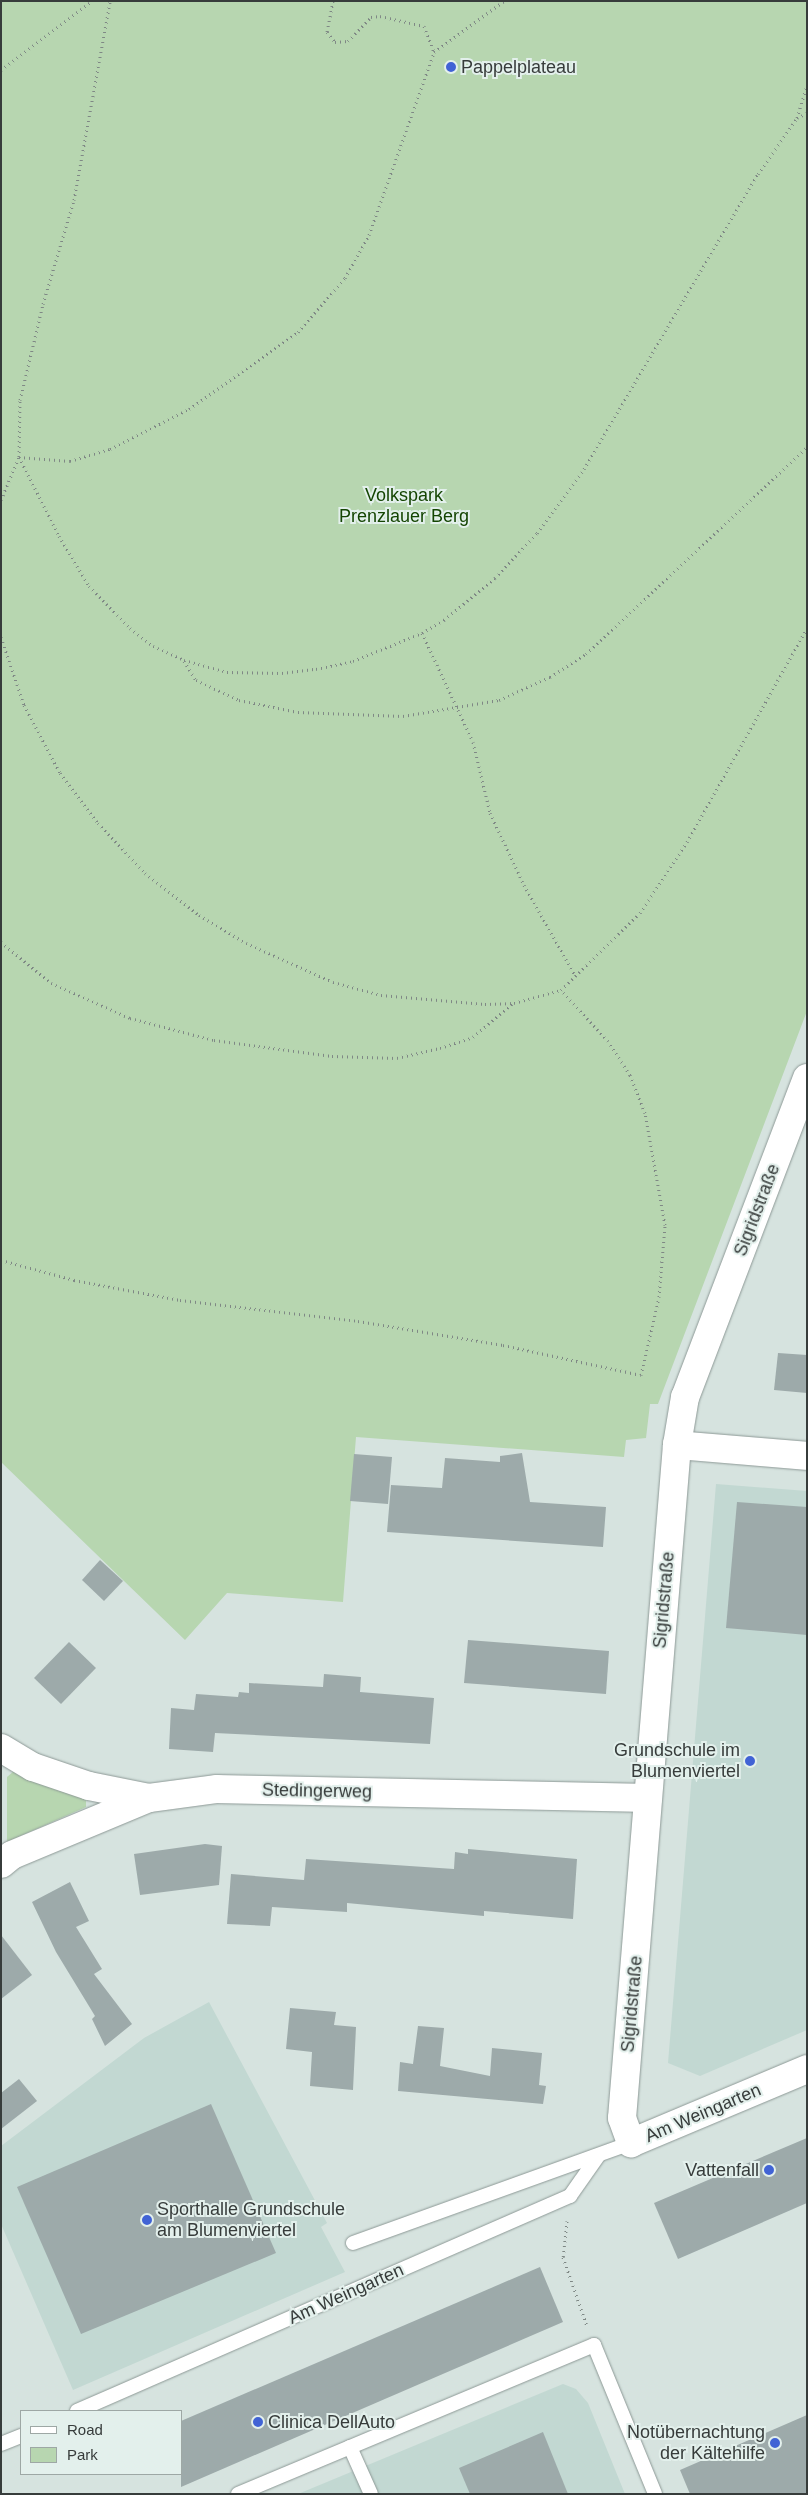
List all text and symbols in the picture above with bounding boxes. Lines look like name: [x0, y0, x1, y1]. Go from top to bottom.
place label: Pappelplateau: [461, 56, 576, 78]
marker: Pappelplateau: [445, 61, 457, 73]
park label: Volkspark Prenzlauer Berg: [339, 485, 469, 528]
street label: Sigridstraße: [730, 1161, 784, 1259]
street label: Sigridstraße: [649, 1551, 679, 1649]
place label: Grundschule im Blumenviertel: [614, 1740, 740, 1782]
marker: Grundschule im Blumenviertel: [744, 1755, 756, 1767]
street label: Stedingerweg: [262, 1779, 372, 1803]
street label: Sigridstraße: [617, 1955, 647, 2053]
street label: Am Weingarten: [642, 2079, 764, 2147]
place label: Vattenfall: [685, 2159, 759, 2181]
marker: Vattenfall: [763, 2164, 775, 2176]
place label: Sporthalle Grundschule am Blumenviertel: [157, 2199, 345, 2242]
marker: Sporthalle Grundschule am Blumenviertel: [141, 2214, 153, 2226]
street label: Am Weingarten: [285, 2259, 407, 2329]
legend: [20, 2410, 182, 2475]
place label: Clinica DellAuto: [268, 2411, 395, 2433]
marker: Clinica DellAuto: [252, 2416, 264, 2428]
text: Road: [67, 2421, 103, 2438]
place label: Notübernachtung der Kältehilfe: [627, 2422, 765, 2464]
marker: Notübernachtung der Kältehilfe: [769, 2437, 781, 2449]
text: Park: [67, 2446, 98, 2463]

